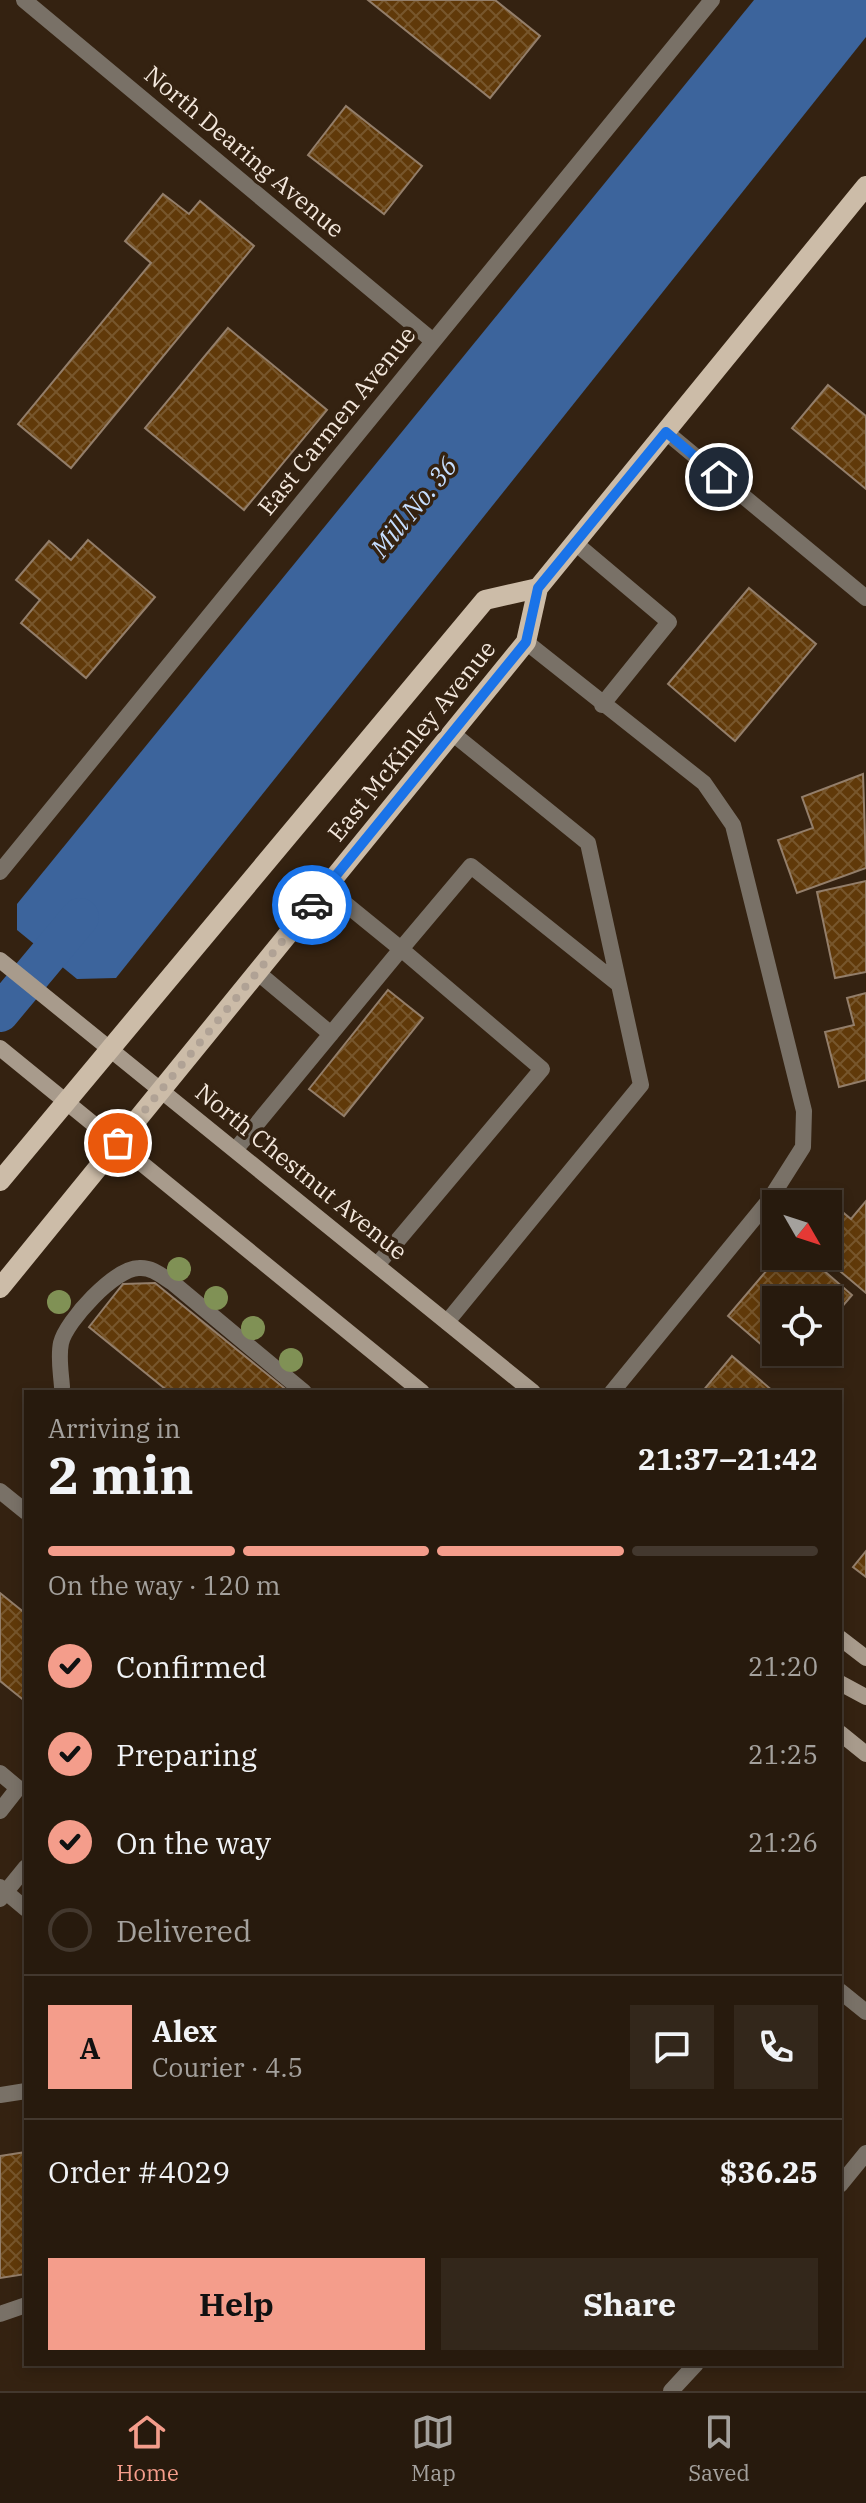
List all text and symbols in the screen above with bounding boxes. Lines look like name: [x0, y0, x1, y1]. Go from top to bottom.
street label: North Dearing Avenue: [138, 58, 351, 244]
street label: East Carmen Avenue: [250, 319, 422, 521]
pin: [685, 443, 753, 511]
water label: Mill No. 36: [362, 449, 464, 564]
icon: home: [697, 455, 741, 499]
street label: East McKinley Avenue: [320, 633, 502, 848]
courier: [272, 865, 352, 945]
icon: car: [290, 883, 334, 927]
street label: North Chestnut Avenue: [189, 1076, 414, 1267]
pin: [84, 1109, 152, 1177]
icon: bag: [96, 1121, 140, 1165]
north arrow: [762, 1190, 842, 1270]
map controls: [762, 1190, 842, 1366]
button: locate: [762, 1286, 842, 1366]
text: Arriving in: [48, 1411, 181, 1445]
text: 21:37–21:42: [638, 1439, 818, 1478]
text: 2 min: [48, 1441, 194, 1508]
text: On the way · 120 m: [48, 1568, 281, 1602]
icon: check: [48, 1644, 92, 1688]
text: Confirmed: [116, 1647, 267, 1686]
text: 21:20: [748, 1649, 818, 1683]
icon: check: [48, 1732, 92, 1776]
text: Preparing: [116, 1735, 257, 1774]
text: 21:25: [748, 1737, 818, 1771]
icon: check: [48, 1820, 92, 1864]
text: On the way: [116, 1823, 271, 1862]
text: 21:26: [748, 1825, 818, 1859]
text: Delivered: [116, 1911, 251, 1950]
button: chat: [630, 2005, 714, 2089]
button: phone: [734, 2005, 818, 2089]
text: Alex: [152, 2011, 217, 2050]
text: A: [80, 2028, 100, 2067]
text: Courier · 4.5: [152, 2050, 303, 2084]
text: Order #4029: [48, 2152, 230, 2191]
text: $36.25: [720, 2152, 818, 2191]
button: Help: [48, 2258, 425, 2350]
button: Share: [441, 2258, 818, 2350]
tab: Home: [116, 2410, 179, 2487]
tab: Map: [411, 2410, 456, 2487]
tab: Saved: [688, 2410, 750, 2487]

